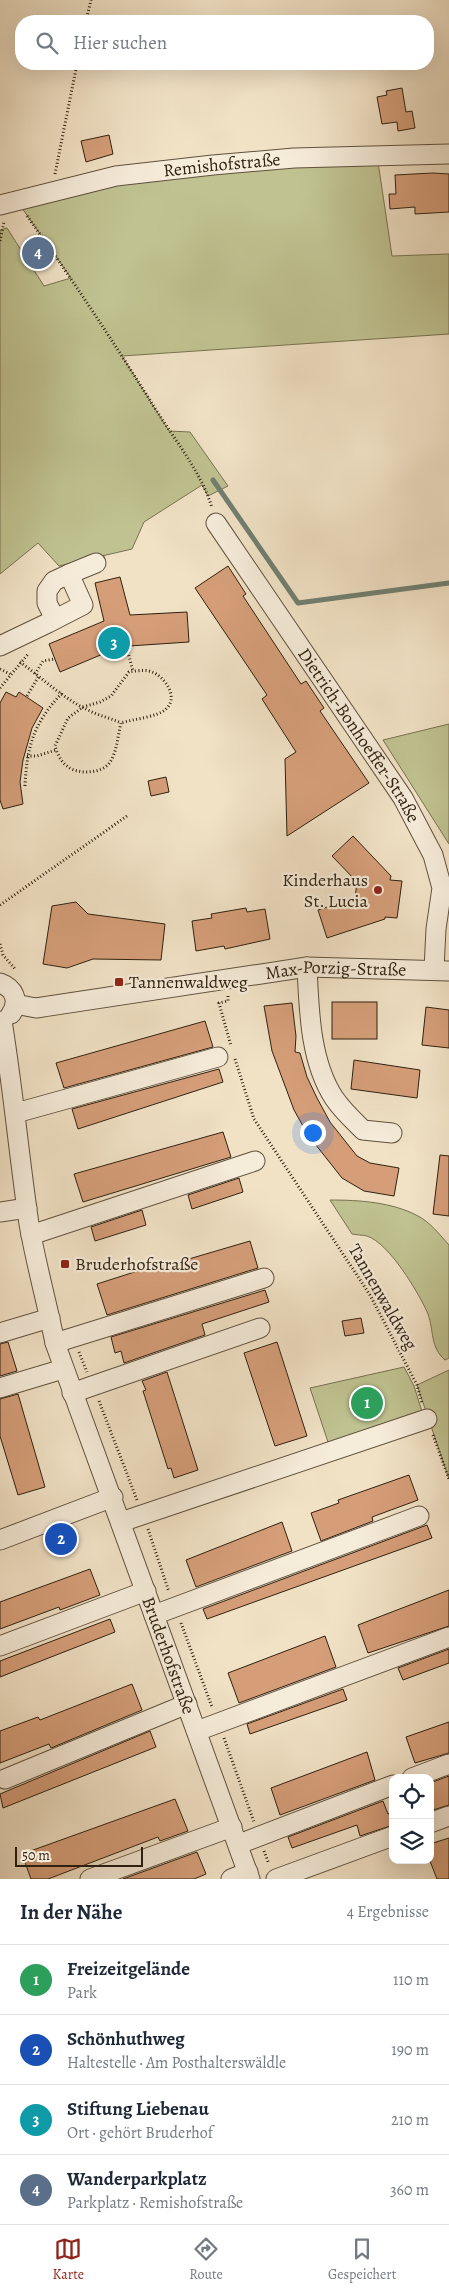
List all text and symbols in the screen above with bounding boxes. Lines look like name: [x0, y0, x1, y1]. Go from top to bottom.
search box: [15, 15, 434, 70]
icon: search: [33, 29, 61, 57]
text: Hier suchen: [73, 30, 167, 56]
street label: Remishofstraße: [162, 147, 281, 183]
pin: 4: [22, 234, 54, 272]
pin: 3: [98, 624, 130, 662]
street label: Dietrich-Bonhoeffer-Straße: [292, 643, 426, 827]
place label: Kinderhaus St. Lucia: [282, 868, 369, 913]
marker: Kinderhaus St. Lucia: [372, 884, 384, 896]
street label: Max-Porzig-Straße: [264, 955, 407, 985]
place label: Tannenwaldweg: [129, 970, 248, 994]
marker: Tannenwaldweg: [113, 976, 125, 988]
your location: [300, 1120, 326, 1146]
street label: Tannenwaldweg: [343, 1240, 423, 1354]
place label: Bruderhofstraße: [75, 1252, 198, 1276]
marker: Bruderhofstraße: [59, 1258, 71, 1270]
pin: 1: [351, 1384, 383, 1422]
pin: 2: [45, 1520, 77, 1558]
street label: Bruderhofstraße: [136, 1593, 201, 1717]
map controls: [389, 1774, 434, 1864]
button: locate: [389, 1774, 434, 1819]
button: layers: [389, 1819, 434, 1864]
scale bar: [15, 1844, 142, 1867]
text: 50 m: [22, 1846, 50, 1865]
text: In der Nähe: [20, 1898, 122, 1926]
text: 4 Ergebnisse: [347, 1901, 429, 1923]
text: Freizeitgelände: [67, 1956, 190, 1982]
text: 1: [33, 1969, 39, 1991]
text: 110 m: [393, 1969, 429, 1991]
text: Park: [67, 1982, 97, 2004]
text: Schönhuthweg: [67, 2026, 185, 2052]
text: 2: [32, 2039, 40, 2061]
text: 190 m: [391, 2039, 429, 2061]
text: Haltestelle · Am Posthalterswäldle: [67, 2052, 286, 2074]
text: Stiftung Liebenau: [67, 2096, 209, 2122]
text: 3: [33, 2109, 39, 2131]
text: 210 m: [391, 2109, 429, 2131]
text: Ort · gehört Bruderhof: [67, 2122, 213, 2144]
text: Wanderparkplatz: [67, 2166, 207, 2192]
text: 4: [32, 2179, 40, 2201]
text: 360 m: [390, 2179, 429, 2201]
text: Parkplatz · Remishofstraße: [67, 2192, 243, 2214]
tab: Karte: [53, 2235, 84, 2284]
tab: Route: [189, 2235, 223, 2284]
tab: Gespeichert: [328, 2235, 396, 2284]

